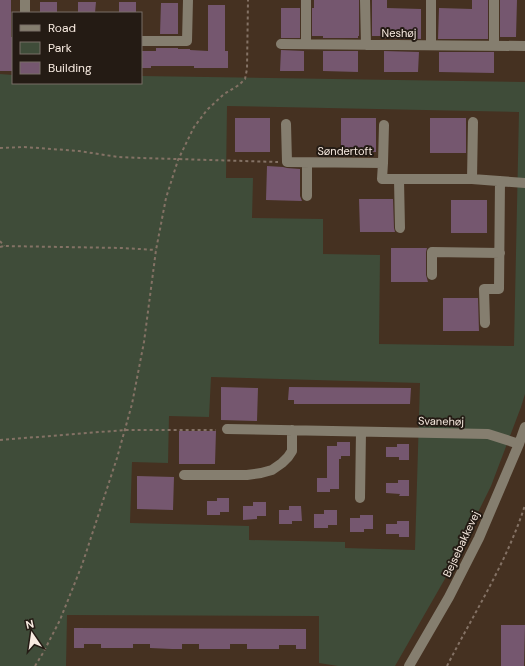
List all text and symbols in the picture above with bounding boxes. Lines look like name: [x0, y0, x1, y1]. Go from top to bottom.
legend: [12, 12, 142, 84]
text: Road: [48, 20, 76, 36]
street label: Neshøj: [382, 26, 416, 40]
text: Park: [48, 40, 72, 56]
text: Building: [48, 60, 92, 76]
street label: Søndertoft: [317, 144, 373, 158]
street label: Svanehøj: [418, 414, 464, 428]
street label: Bejsebakkevej: [440, 509, 482, 579]
north arrow: [12, 614, 52, 654]
text: N: [24, 617, 35, 632]

